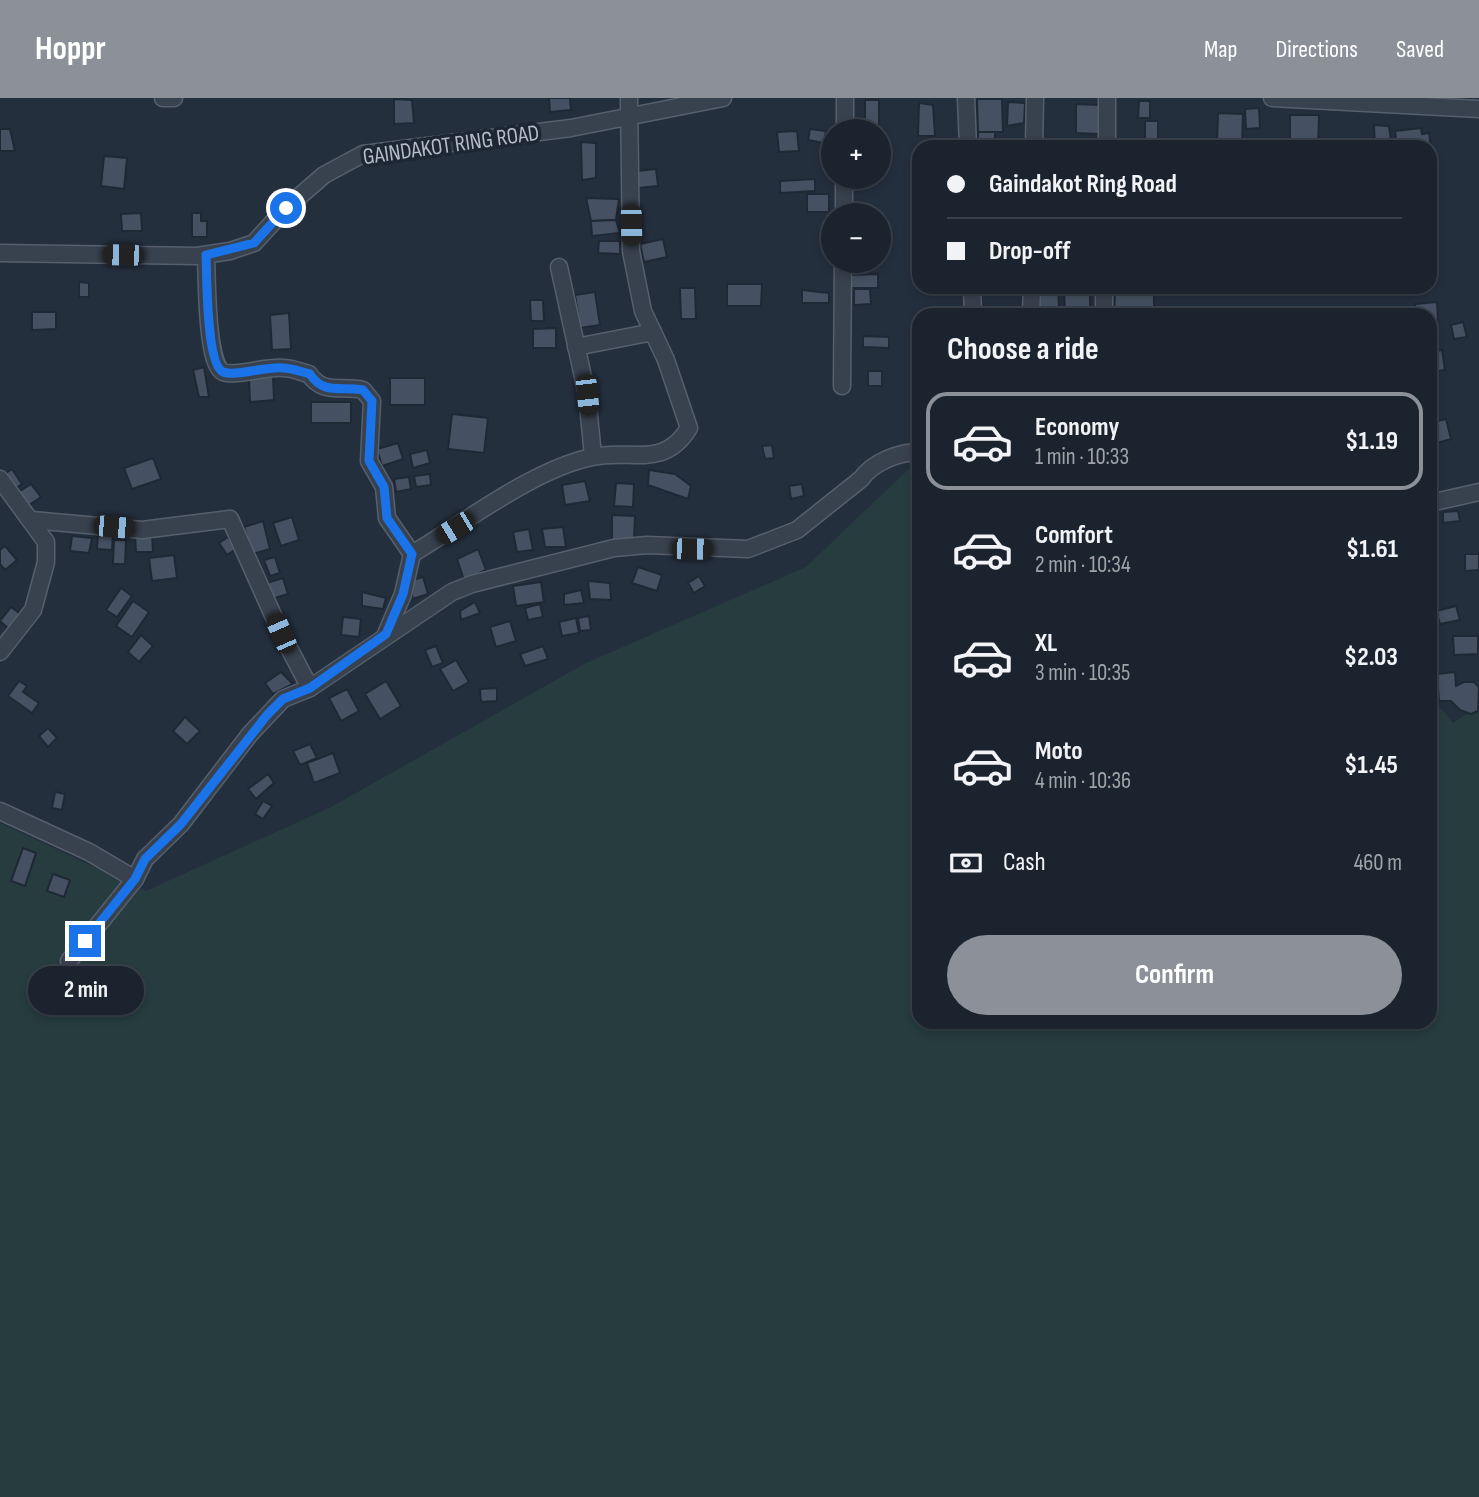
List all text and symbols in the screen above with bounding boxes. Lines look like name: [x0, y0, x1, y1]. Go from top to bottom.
text: Hoppr: [35, 29, 106, 69]
text: Map: [1204, 35, 1237, 64]
text: Directions: [1275, 35, 1358, 64]
text: Saved: [1396, 35, 1444, 64]
street label: GAINDAKOT RING ROAD: [361, 119, 541, 171]
map controls: [821, 119, 891, 273]
button: +: [821, 119, 891, 189]
text: Gaindakot Ring Road: [989, 169, 1177, 200]
route start: [270, 192, 302, 224]
button: −: [821, 203, 891, 273]
car: [621, 204, 642, 246]
text: Drop-off: [989, 236, 1070, 267]
car: [102, 244, 145, 266]
text: Choose a ride: [947, 330, 1099, 369]
car: [575, 373, 600, 417]
icon: car: [951, 410, 1014, 473]
text: Economy: [1035, 412, 1119, 443]
text: $1.19: [1345, 426, 1398, 457]
text: 1 min · 10:33: [1035, 443, 1129, 471]
car: [432, 508, 479, 548]
car: [93, 515, 136, 539]
icon: car: [951, 518, 1014, 581]
text: Comfort: [1035, 520, 1113, 551]
text: $1.61: [1346, 534, 1398, 565]
car: [671, 538, 714, 560]
text: 2 min · 10:34: [1035, 551, 1131, 579]
car: [263, 610, 300, 656]
icon: car: [951, 626, 1014, 689]
text: XL: [1035, 628, 1057, 659]
text: $2.03: [1344, 642, 1398, 673]
text: 3 min · 10:35: [1035, 659, 1130, 687]
icon: car: [951, 734, 1014, 797]
text: Moto: [1035, 736, 1083, 767]
text: $1.45: [1344, 750, 1398, 781]
text: 4 min · 10:36: [1035, 767, 1131, 795]
icon: cash: [947, 844, 985, 882]
text: Cash: [1003, 847, 1046, 878]
text: 460 m: [1354, 849, 1402, 877]
route end: [69, 925, 101, 957]
button: Confirm: [947, 935, 1402, 1015]
callout: 2 min: [27, 966, 143, 1015]
text: 2 min: [64, 976, 108, 1004]

